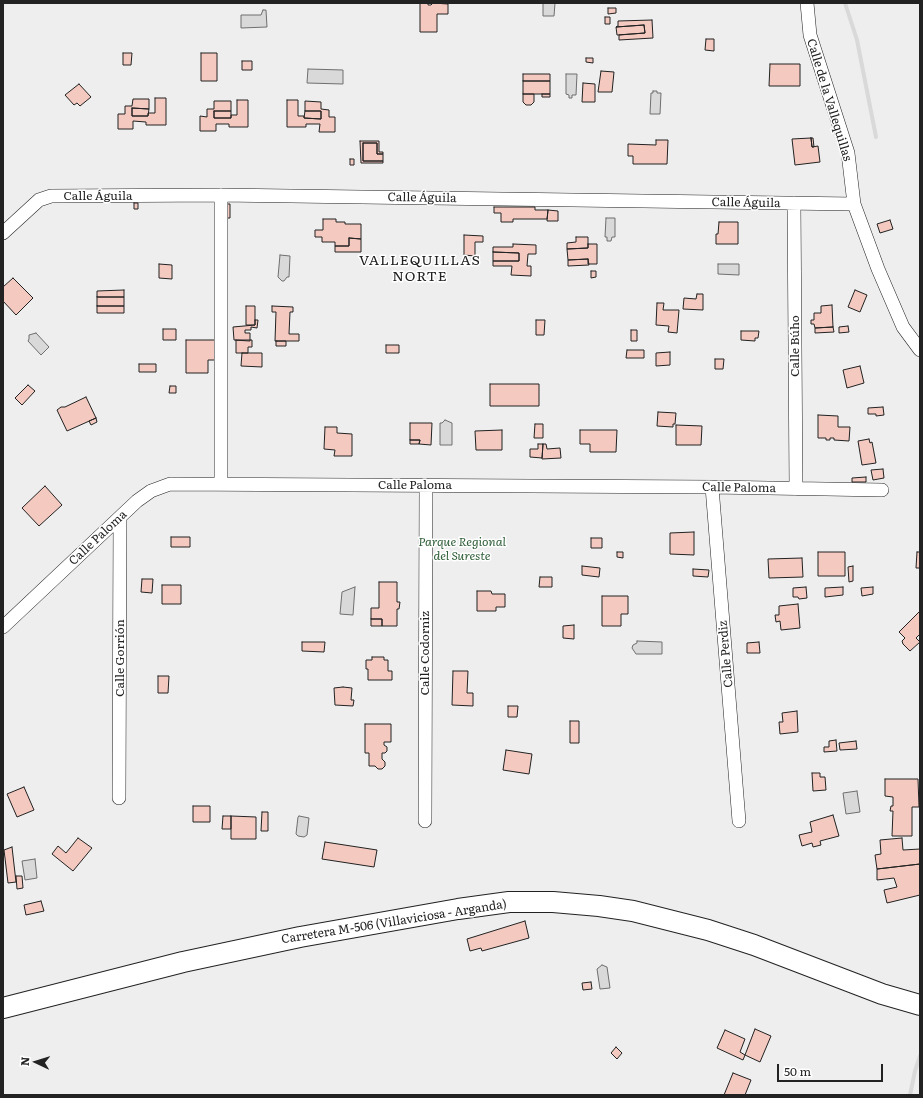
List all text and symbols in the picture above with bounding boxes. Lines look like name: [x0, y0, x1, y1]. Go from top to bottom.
street label: Calle de la Vallequillas: [804, 37, 854, 163]
street label: Calle Águila: [64, 189, 132, 203]
street label: Calle Águila: [387, 190, 457, 206]
street label: Calle Águila: [711, 195, 781, 211]
district label: VALLEQUILLAS NORTE: [359, 253, 481, 286]
street label: Calle Búho: [788, 315, 802, 377]
street label: Calle Paloma: [378, 478, 452, 492]
street label: Calle Paloma: [702, 480, 776, 496]
street label: Calle Paloma: [66, 508, 130, 568]
park label: Parque Regional del Sureste: [418, 535, 506, 563]
street label: Calle Codorniz: [418, 611, 432, 695]
street label: Calle Gorrión: [113, 619, 127, 697]
street label: Calle Perdiz: [716, 620, 736, 688]
street label: Carretera M-506 (Villaviciosa - Arganda): [280, 897, 508, 947]
north arrow: [16, 1042, 56, 1082]
text: N: [16, 1056, 32, 1066]
scale bar: [779, 1056, 885, 1082]
text: 50 m: [784, 1062, 811, 1080]

